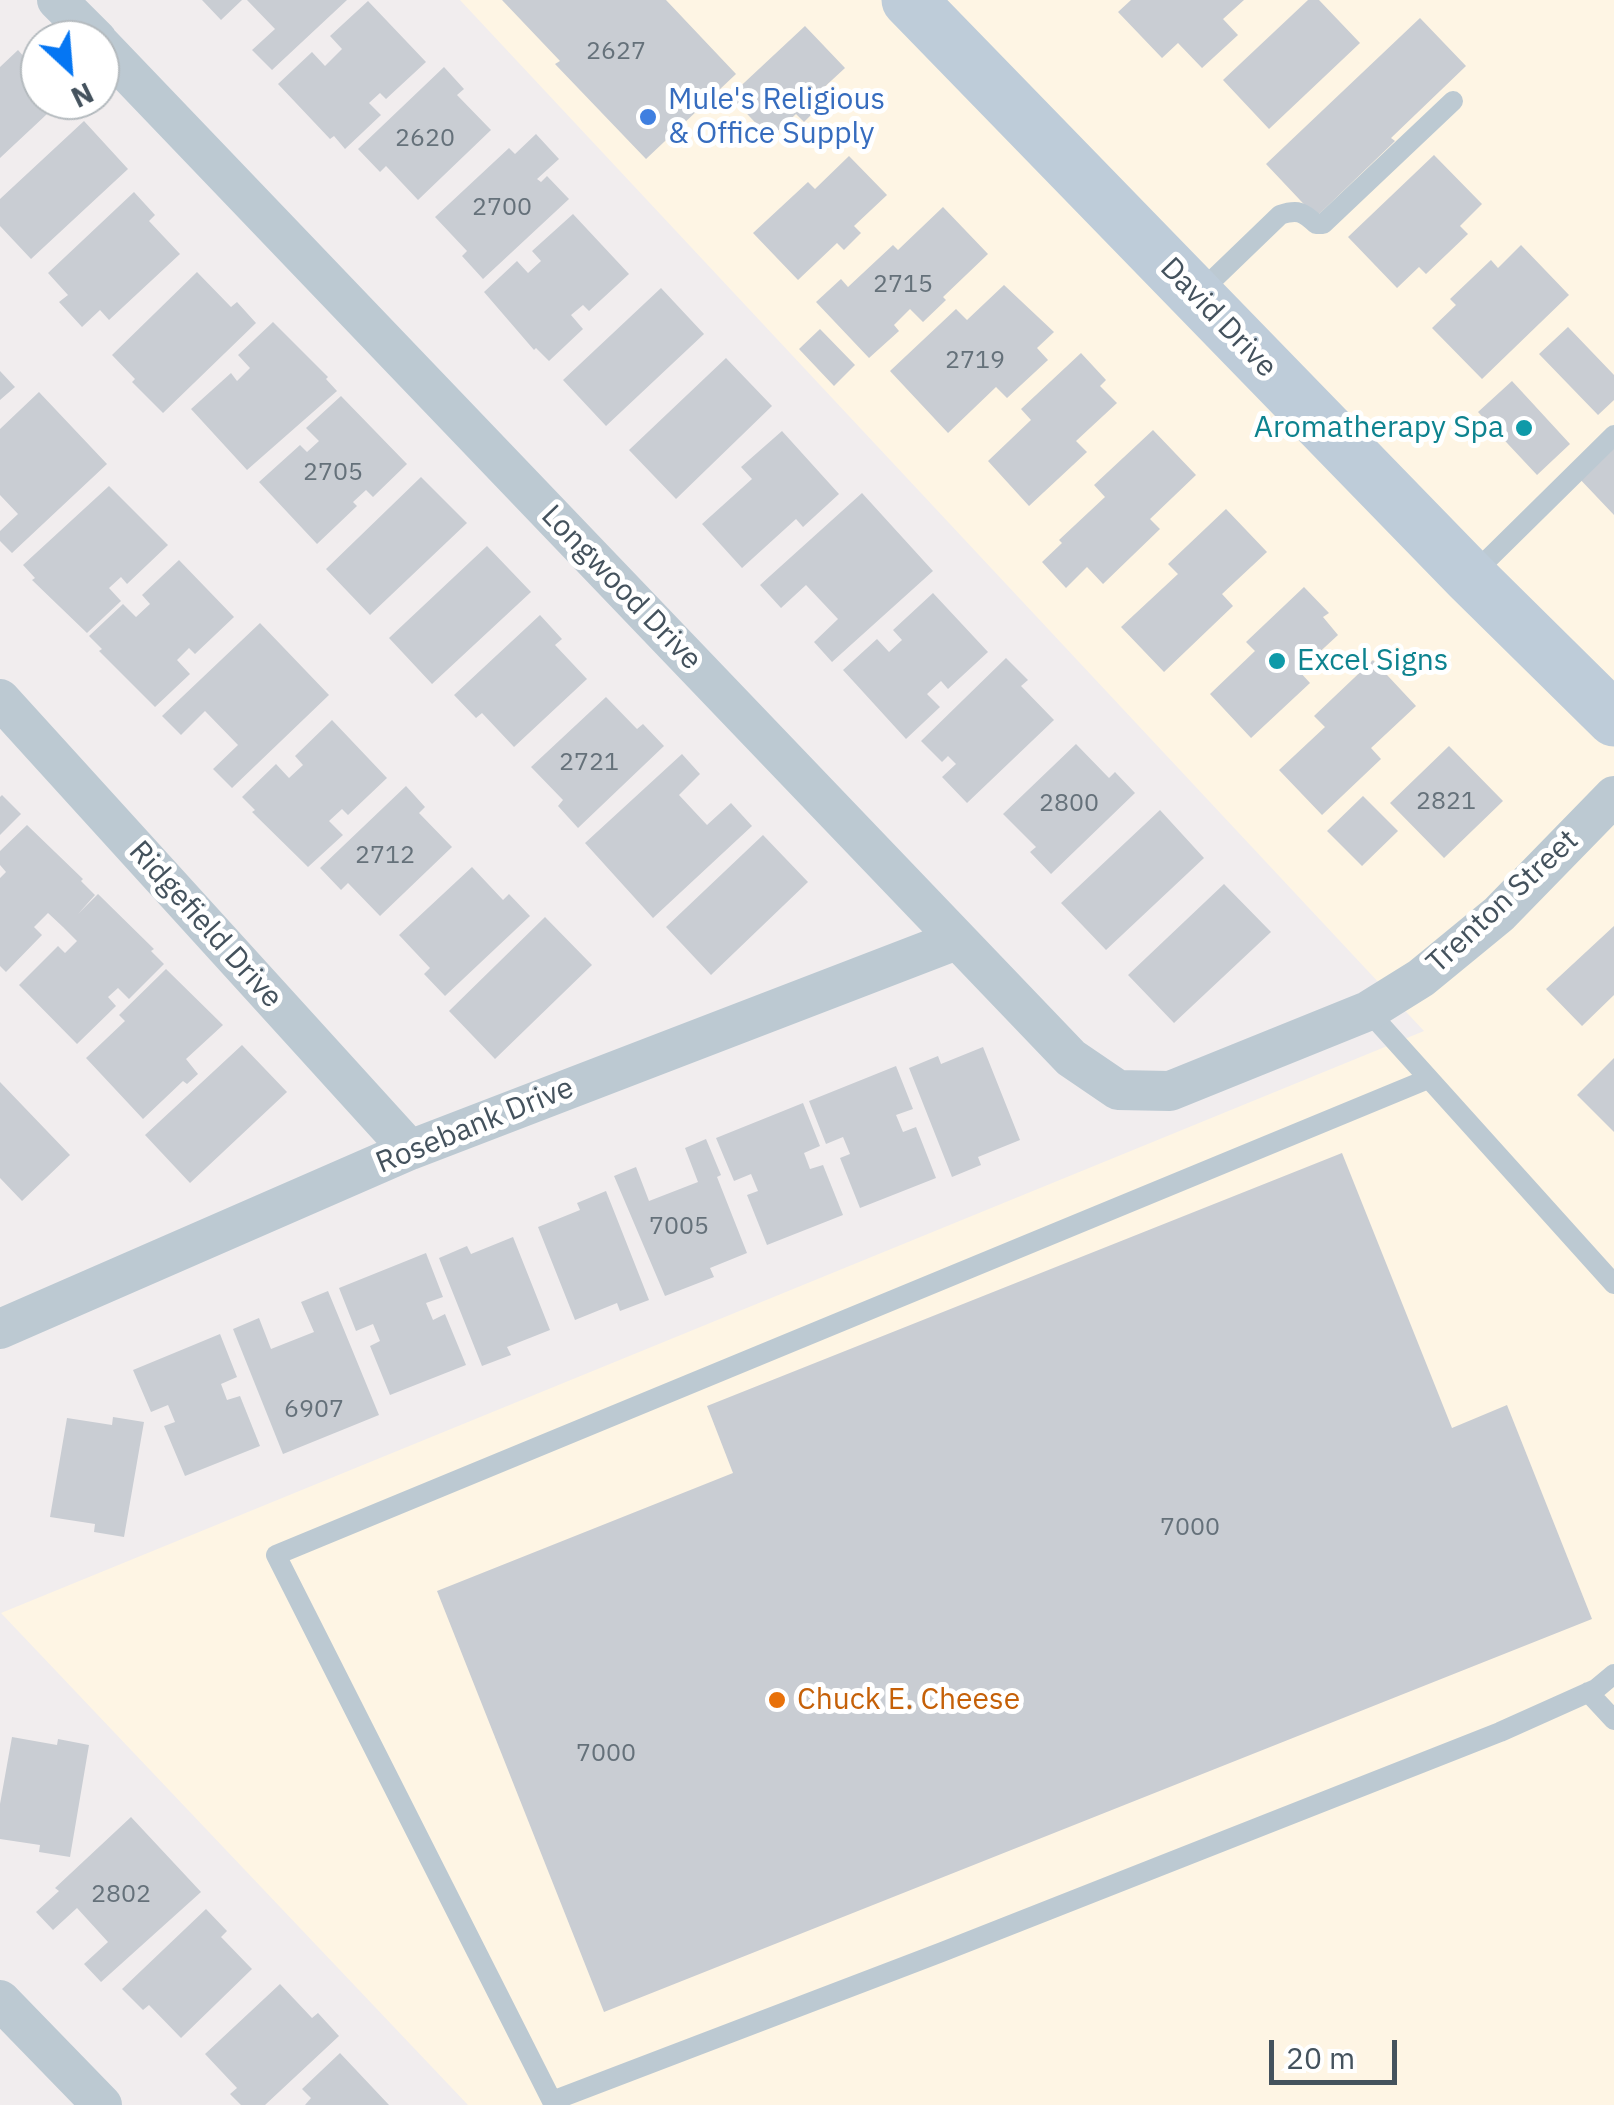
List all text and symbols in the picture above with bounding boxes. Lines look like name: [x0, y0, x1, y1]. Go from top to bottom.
north arrow: [20, 20, 120, 120]
house number: 2627: [586, 37, 646, 67]
text: N: [65, 75, 100, 117]
place label: Mule's Religious & Office Supply: [668, 82, 885, 152]
marker: Mule's Religious & Office Supply: [637, 106, 659, 128]
house number: 2620: [395, 124, 455, 154]
house number: 2700: [472, 193, 532, 223]
street label: David Drive: [1152, 251, 1284, 385]
house number: 2715: [873, 270, 933, 300]
house number: 2719: [945, 346, 1005, 376]
place label: Aromatherapy Spa: [1254, 410, 1504, 446]
marker: Aromatherapy Spa: [1513, 417, 1535, 439]
house number: 2705: [303, 458, 363, 488]
street label: Longwood Drive: [533, 498, 709, 678]
place label: Excel Signs: [1297, 643, 1448, 679]
marker: Excel Signs: [1266, 650, 1288, 672]
house number: 2721: [559, 748, 619, 778]
house number: 2821: [1416, 787, 1476, 817]
house number: 2800: [1039, 789, 1099, 819]
street label: Trenton Street: [1420, 823, 1586, 981]
street label: Ridgefield Drive: [121, 834, 289, 1016]
house number: 2712: [355, 841, 415, 871]
street label: Rosebank Drive: [371, 1070, 579, 1182]
house number: 7005: [649, 1212, 709, 1242]
house number: 6907: [284, 1395, 344, 1425]
house number: 7000: [1160, 1513, 1220, 1543]
place label: Chuck E. Cheese: [797, 1682, 1020, 1718]
marker: Chuck E. Cheese: [766, 1689, 788, 1711]
house number: 7000: [576, 1739, 636, 1769]
house number: 2802: [91, 1880, 151, 1910]
scale bar: [1274, 2020, 1402, 2082]
text: 20 m: [1286, 2038, 1355, 2077]

